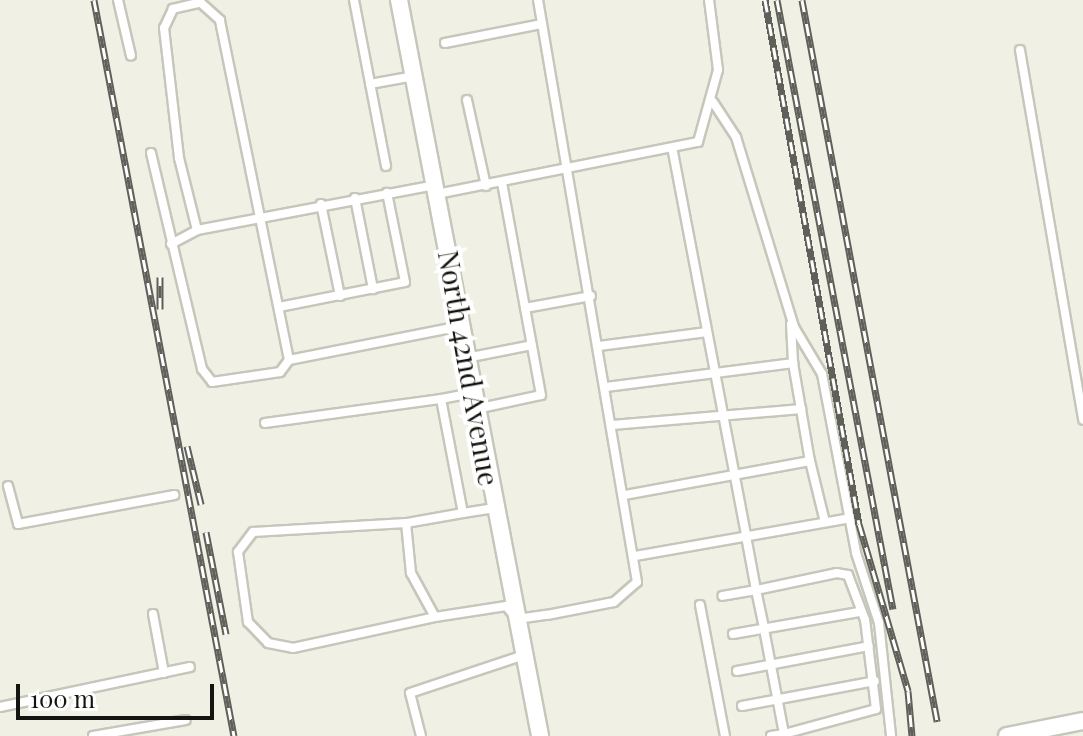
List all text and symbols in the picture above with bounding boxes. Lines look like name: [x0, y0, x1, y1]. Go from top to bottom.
street label: North 42nd Avenue: [432, 247, 506, 489]
scale bar: [20, 668, 218, 718]
text: 100 m: [30, 682, 95, 714]

